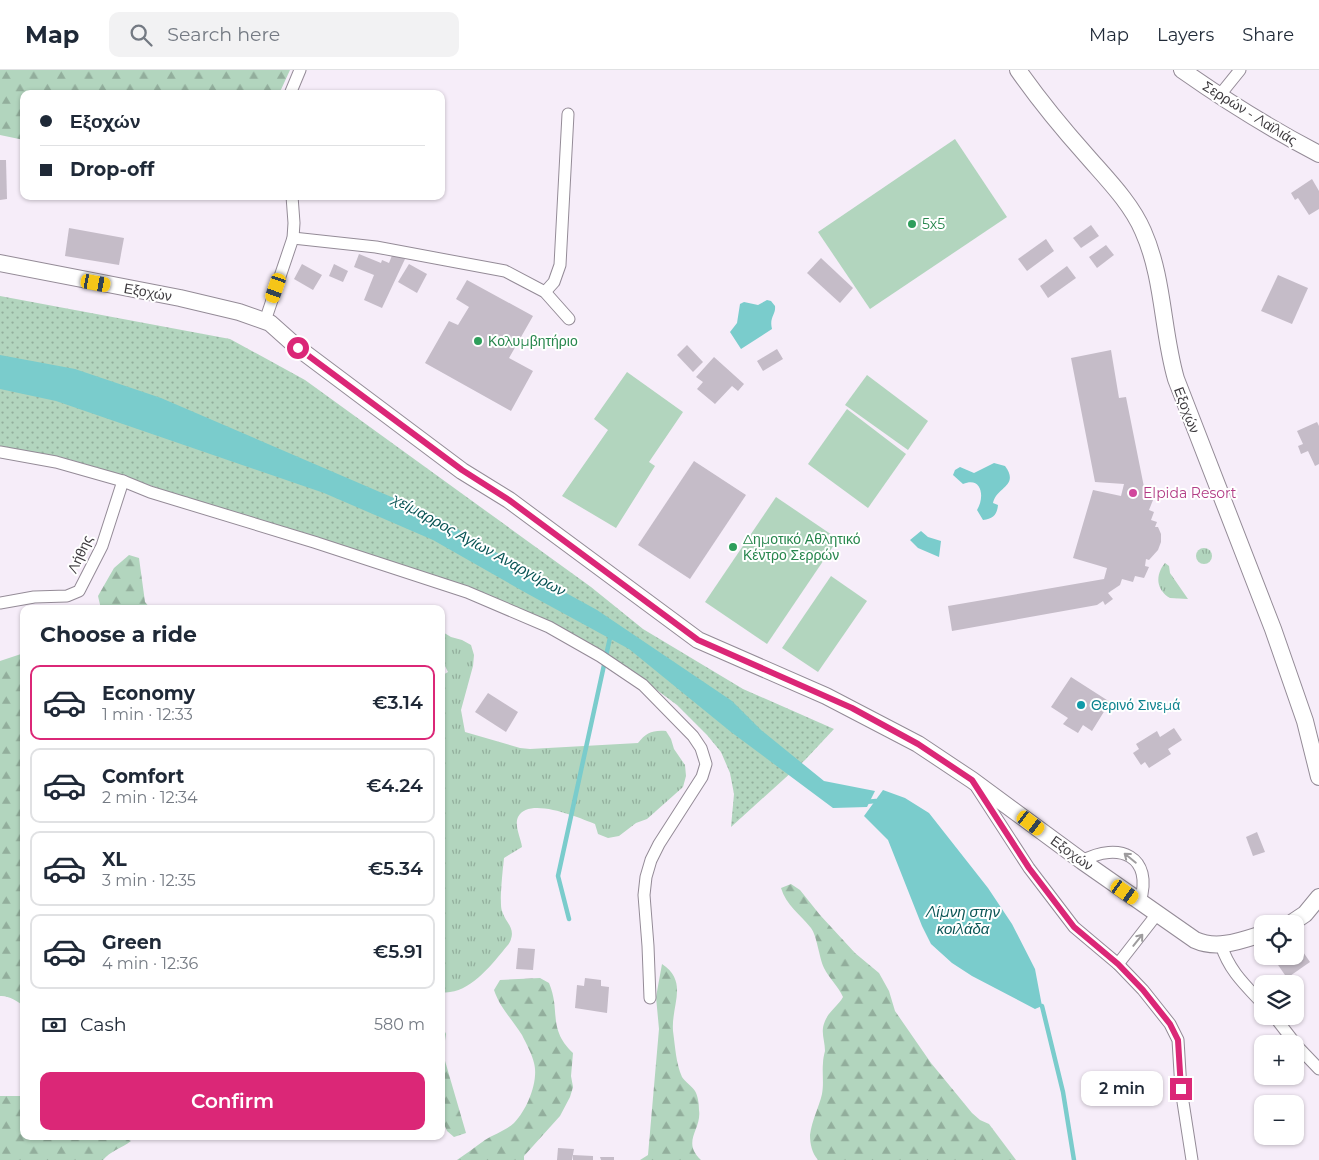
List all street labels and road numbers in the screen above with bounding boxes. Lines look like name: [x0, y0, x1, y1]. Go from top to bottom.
street label: Σερρών - Λαϊλιάς: [1199, 77, 1301, 149]
street label: Εξοχών: [123, 279, 173, 305]
street label: Εξοχών: [1170, 384, 1204, 436]
street label: Λήθης: [63, 532, 97, 576]
street label: Εξοχών: [1047, 831, 1097, 875]

